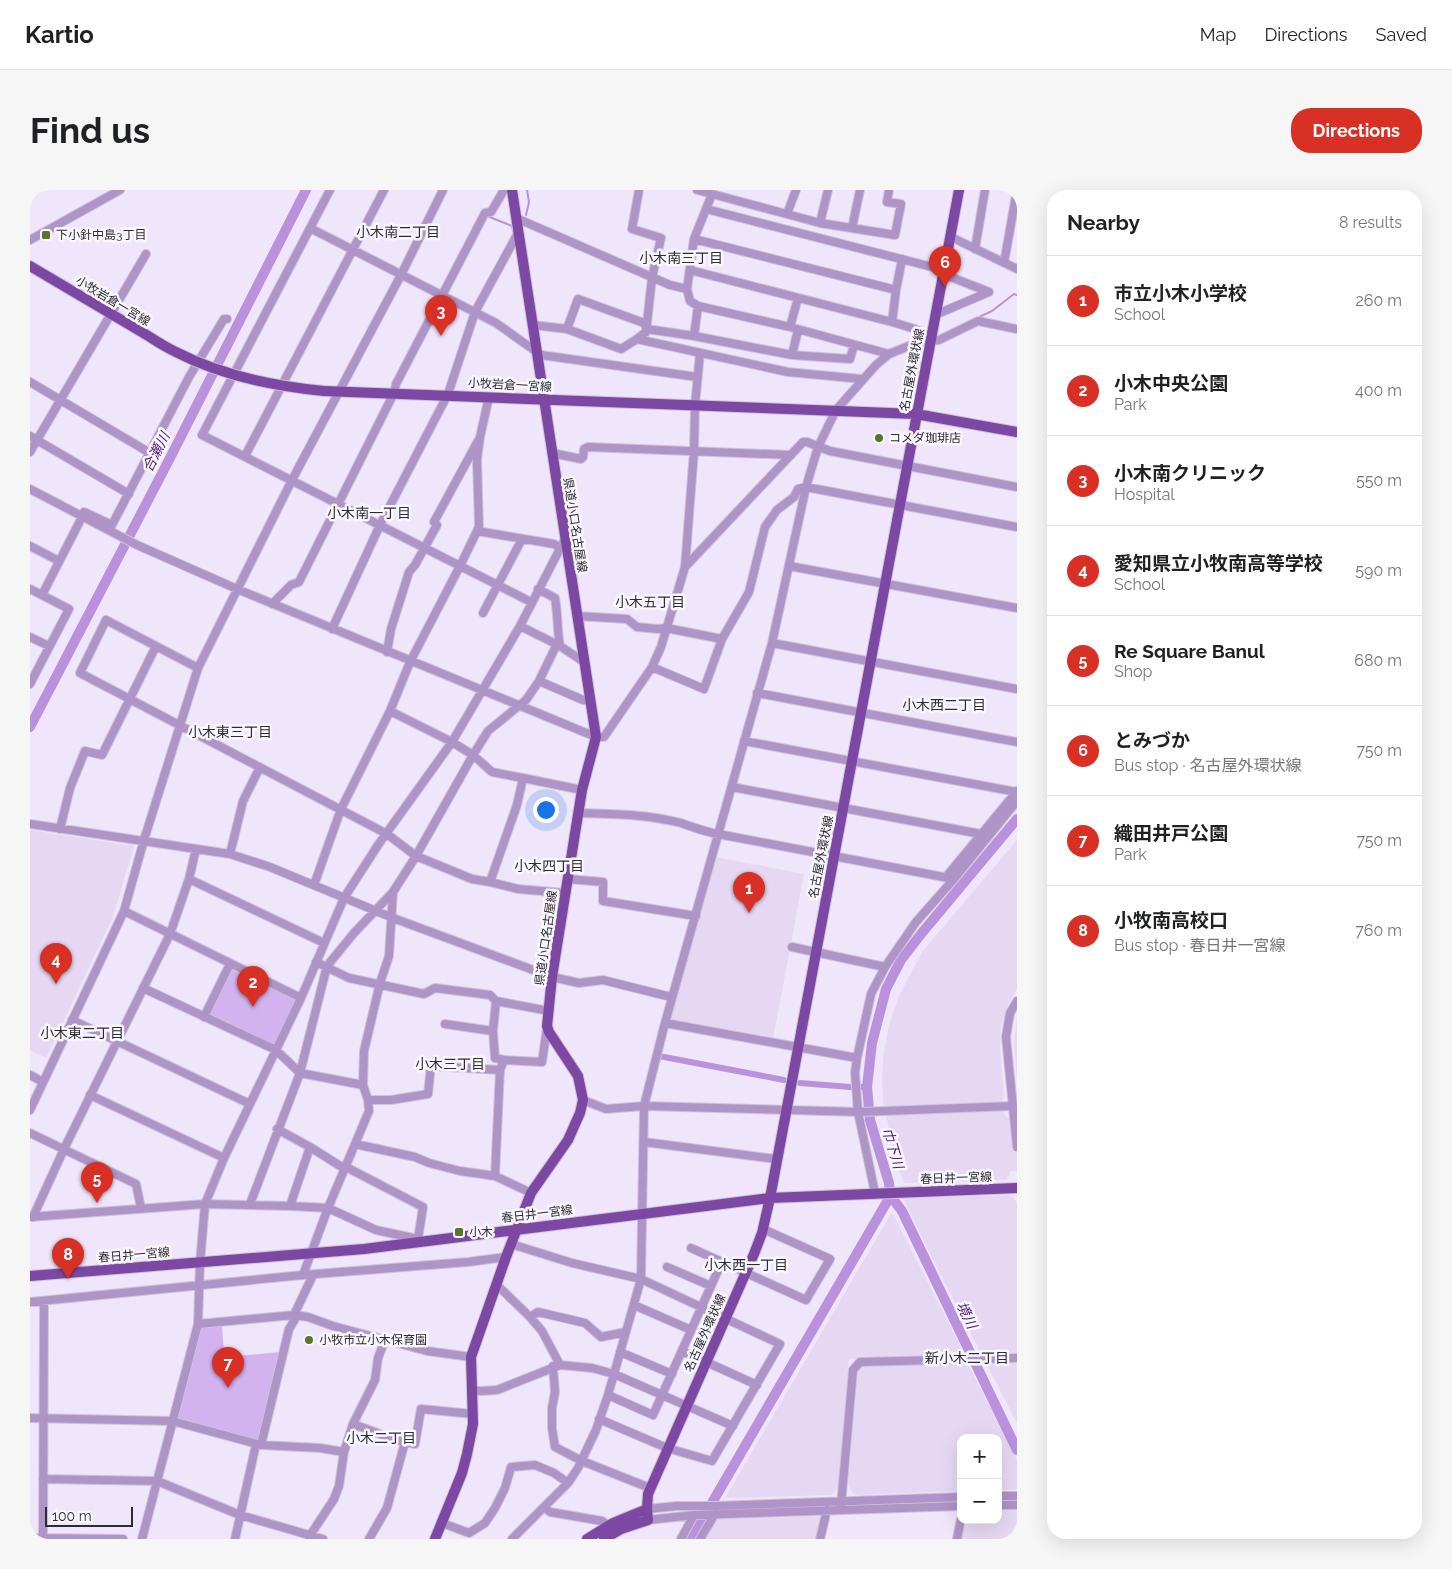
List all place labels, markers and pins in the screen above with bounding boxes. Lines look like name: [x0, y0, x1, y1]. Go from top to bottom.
place label: 下小針中島3丁目: [56, 228, 146, 242]
marker: 下小針中島3丁目: [40, 229, 52, 241]
pin: 6: [929, 246, 961, 287]
pin: 3: [425, 295, 457, 336]
place label: コメダ珈琲店: [889, 431, 961, 445]
marker: コメダ珈琲店: [873, 432, 885, 444]
pin: 1: [733, 872, 765, 913]
pin: 4: [40, 943, 72, 984]
pin: 2: [237, 966, 269, 1007]
pin: 5: [81, 1162, 113, 1203]
place label: 小木: [469, 1225, 493, 1239]
marker: 小木: [453, 1226, 465, 1238]
pin: 8: [52, 1238, 84, 1279]
place label: 小牧市立小木保育園: [319, 1333, 427, 1347]
marker: 小牧市立小木保育園: [303, 1334, 315, 1346]
pin: 7: [212, 1347, 244, 1388]

